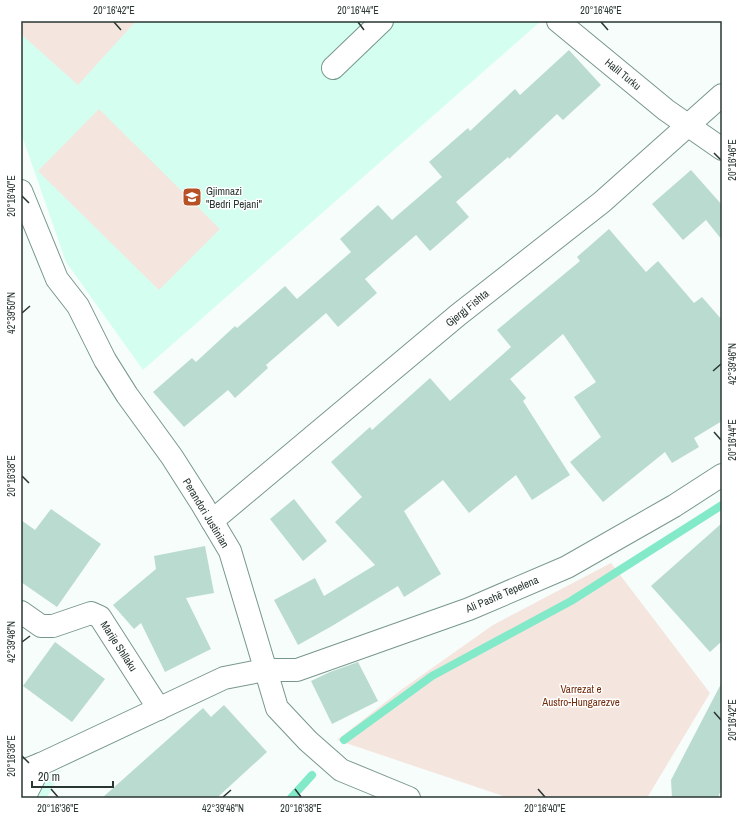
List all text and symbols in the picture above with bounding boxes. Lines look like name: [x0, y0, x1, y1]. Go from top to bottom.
text: 20°16'42"E: [93, 4, 135, 17]
text: 20°16'44"E: [337, 4, 379, 17]
text: 20°16'46"E: [580, 4, 622, 17]
street label: Halil Turku: [602, 55, 644, 93]
text: 20°16'46"E: [726, 139, 739, 181]
text: 20°16'40"E: [5, 175, 18, 217]
place label: Gjimnazi "Bedri Pejani": [206, 184, 262, 211]
school or university icon: Gjimnazi "Bedri Pejani": [181, 186, 203, 208]
street label: Gjergj Fishta: [443, 286, 491, 330]
text: 42°39'50"N: [5, 292, 18, 334]
text: 42°39'46"N: [726, 343, 739, 385]
text: 20°16'44"E: [726, 419, 739, 461]
text: 20°16'38"E: [5, 455, 18, 497]
street label: Perandori Justinian: [180, 476, 232, 550]
street label: Ali Pashë Tepelena: [463, 572, 540, 616]
street label: Marije Shllaku: [98, 618, 140, 674]
text: 42°39'48"N: [5, 621, 18, 663]
park label: Varrezat e Austro-Hungarezve: [541, 682, 620, 709]
text: 20°16'42"E: [726, 699, 739, 741]
text: 20°16'36"E: [5, 735, 18, 777]
scale bar: [32, 763, 113, 789]
text: 20 m: [38, 769, 60, 785]
text: 20°16'36"E: [37, 802, 79, 815]
text: 42°39'46"N: [202, 802, 244, 815]
text: 20°16'38"E: [280, 802, 322, 815]
text: 20°16'40"E: [524, 802, 566, 815]

